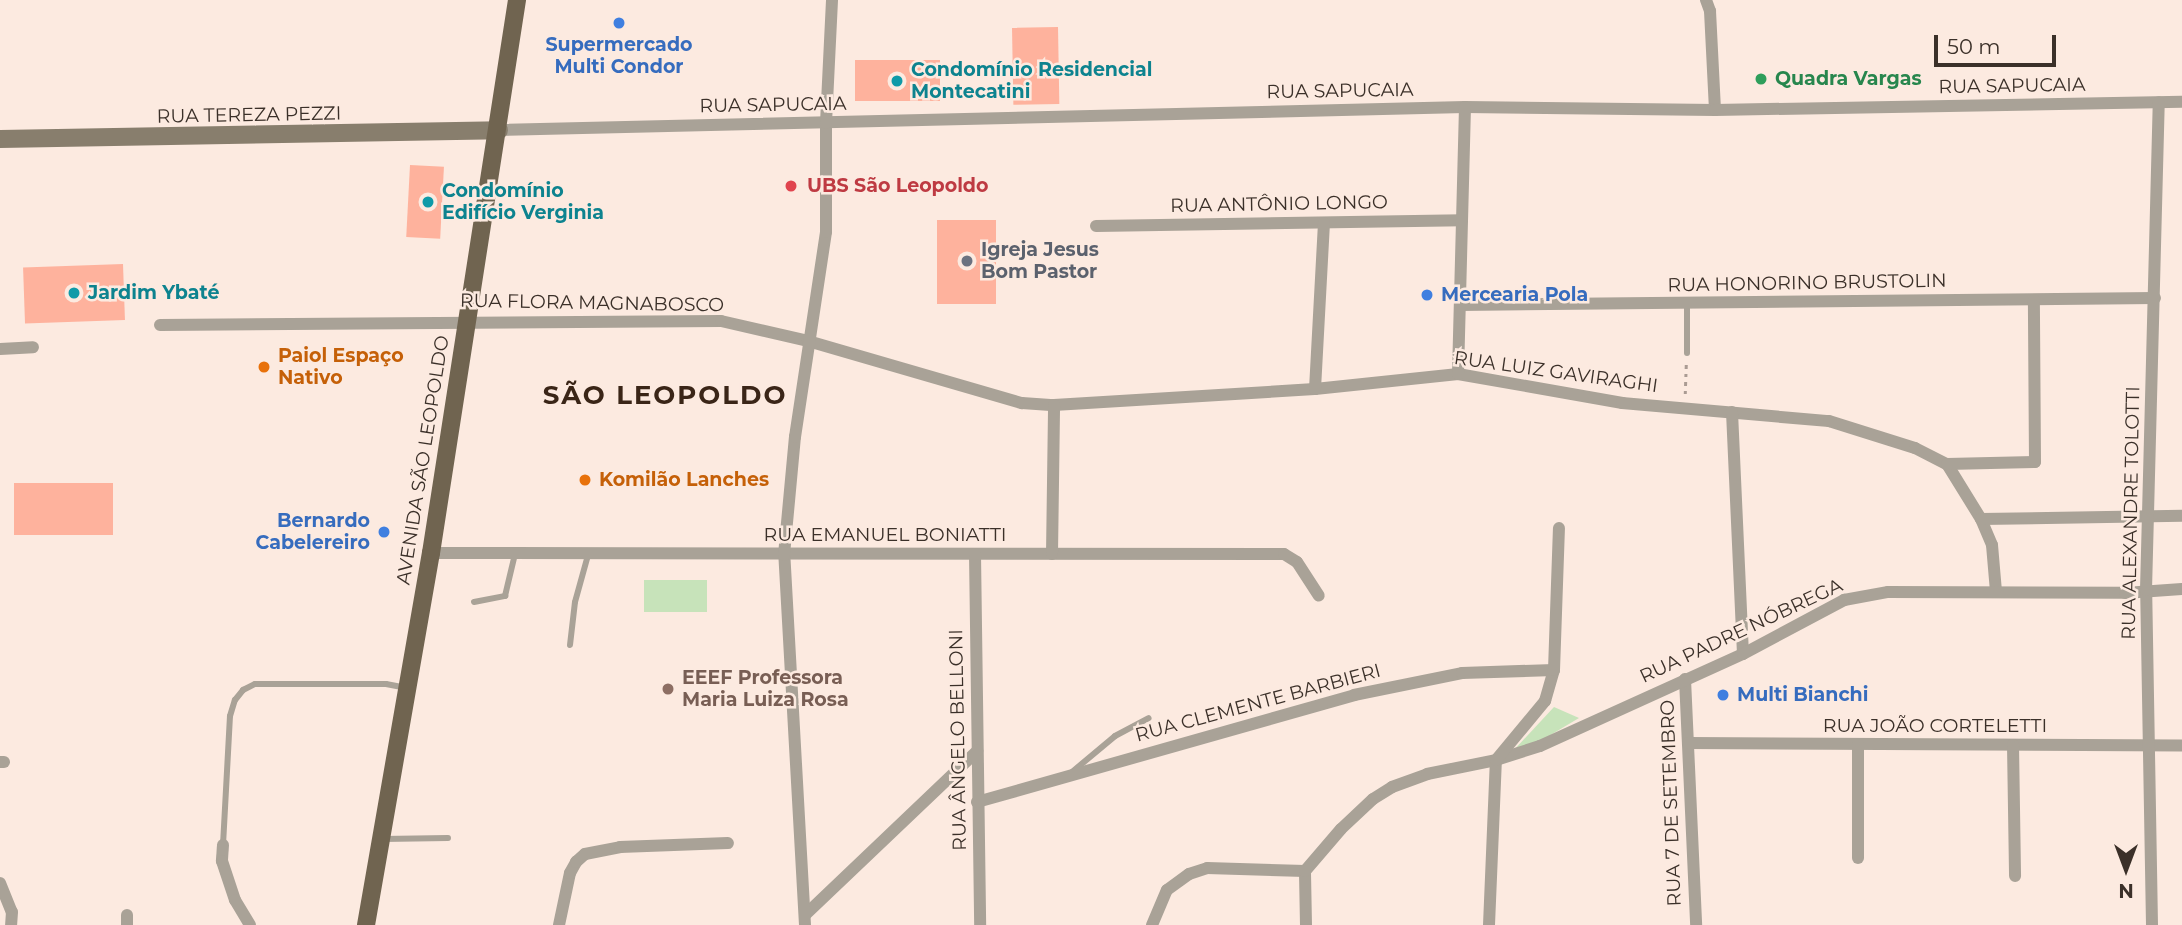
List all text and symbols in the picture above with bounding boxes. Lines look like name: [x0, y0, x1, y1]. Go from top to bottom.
marker: Supermercado Multi Condor: [611, 15, 627, 31]
scale bar: [1937, 21, 2060, 65]
place label: Supermercado Multi Condor: [545, 34, 693, 78]
text: 50 m: [1947, 34, 2001, 59]
place label: Condomínio Residencial Montecatini: [911, 59, 1152, 103]
place label: Quadra Vargas: [1775, 68, 1922, 90]
marker: Quadra Vargas: [1753, 71, 1769, 87]
marker: Condomínio Residencial Montecatini: [889, 73, 905, 89]
street label: RUA SAPUCAIA: [1938, 73, 2086, 99]
street label: RUA SAPUCAIA: [1266, 78, 1414, 104]
street label: RUA SAPUCAIA: [699, 92, 847, 118]
street label: RUA TEREZA PEZZI: [156, 102, 342, 128]
place label: UBS São Leopoldo: [807, 175, 988, 197]
marker: UBS São Leopoldo: [781, 176, 801, 196]
place label: Condomínio Edifício Verginia: [442, 180, 604, 224]
street label: RUA ANTÔNIO LONGO: [1170, 191, 1388, 217]
marker: Condomínio Edifício Verginia: [420, 194, 436, 210]
place label: Igreja Jesus Bom Pastor: [981, 239, 1099, 283]
marker: Igreja Jesus Bom Pastor: [959, 253, 975, 269]
street label: RUA HONORINO BRUSTOLIN: [1667, 269, 1947, 297]
place label: Jardim Ybaté: [88, 282, 219, 304]
place label: Mercearia Pola: [1441, 284, 1588, 306]
marker: Jardim Ybaté: [66, 285, 82, 301]
marker: Mercearia Pola: [1419, 287, 1435, 303]
street label: RUA FLORA MAGNABOSCO: [460, 289, 724, 317]
street label: AVENIDA SÃO LEOPOLDO: [392, 334, 454, 586]
place label: Paiol Espaço Nativo: [278, 345, 404, 389]
street label: RUA LUIZ GAVIRAGHI: [1453, 346, 1659, 398]
marker: Paiol Espaço Nativo: [256, 359, 272, 375]
district label: SÃO LEOPOLDO: [544, 380, 786, 412]
street label: RUA ALEXANDRE TOLOTTI: [2117, 386, 2145, 640]
place label: Komilão Lanches: [599, 469, 769, 491]
marker: Komilão Lanches: [577, 472, 593, 488]
place label: Bernardo Cabelereiro: [256, 510, 370, 554]
marker: Bernardo Cabelereiro: [376, 524, 392, 540]
street label: RUA EMANUEL BONIATTI: [763, 524, 1007, 546]
street label: RUA PADRE NÓBREGA: [1636, 574, 1846, 688]
street label: RUA ÂNGELO BELLONI: [945, 629, 971, 851]
street label: RUA CLEMENTE BARBIERI: [1133, 659, 1383, 747]
place label: EEEF Professora Maria Luiza Rosa: [682, 667, 849, 711]
marker: EEEF Professora Maria Luiza Rosa: [660, 681, 676, 697]
place label: Multi Bianchi: [1737, 684, 1868, 706]
marker: Multi Bianchi: [1715, 687, 1731, 703]
street label: RUA 7 DE SETEMBRO: [1656, 699, 1686, 907]
street label: RUA JOÃO CORTELETTI: [1823, 715, 2047, 737]
north arrow: [2091, 834, 2161, 904]
text: N: [2118, 879, 2134, 902]

